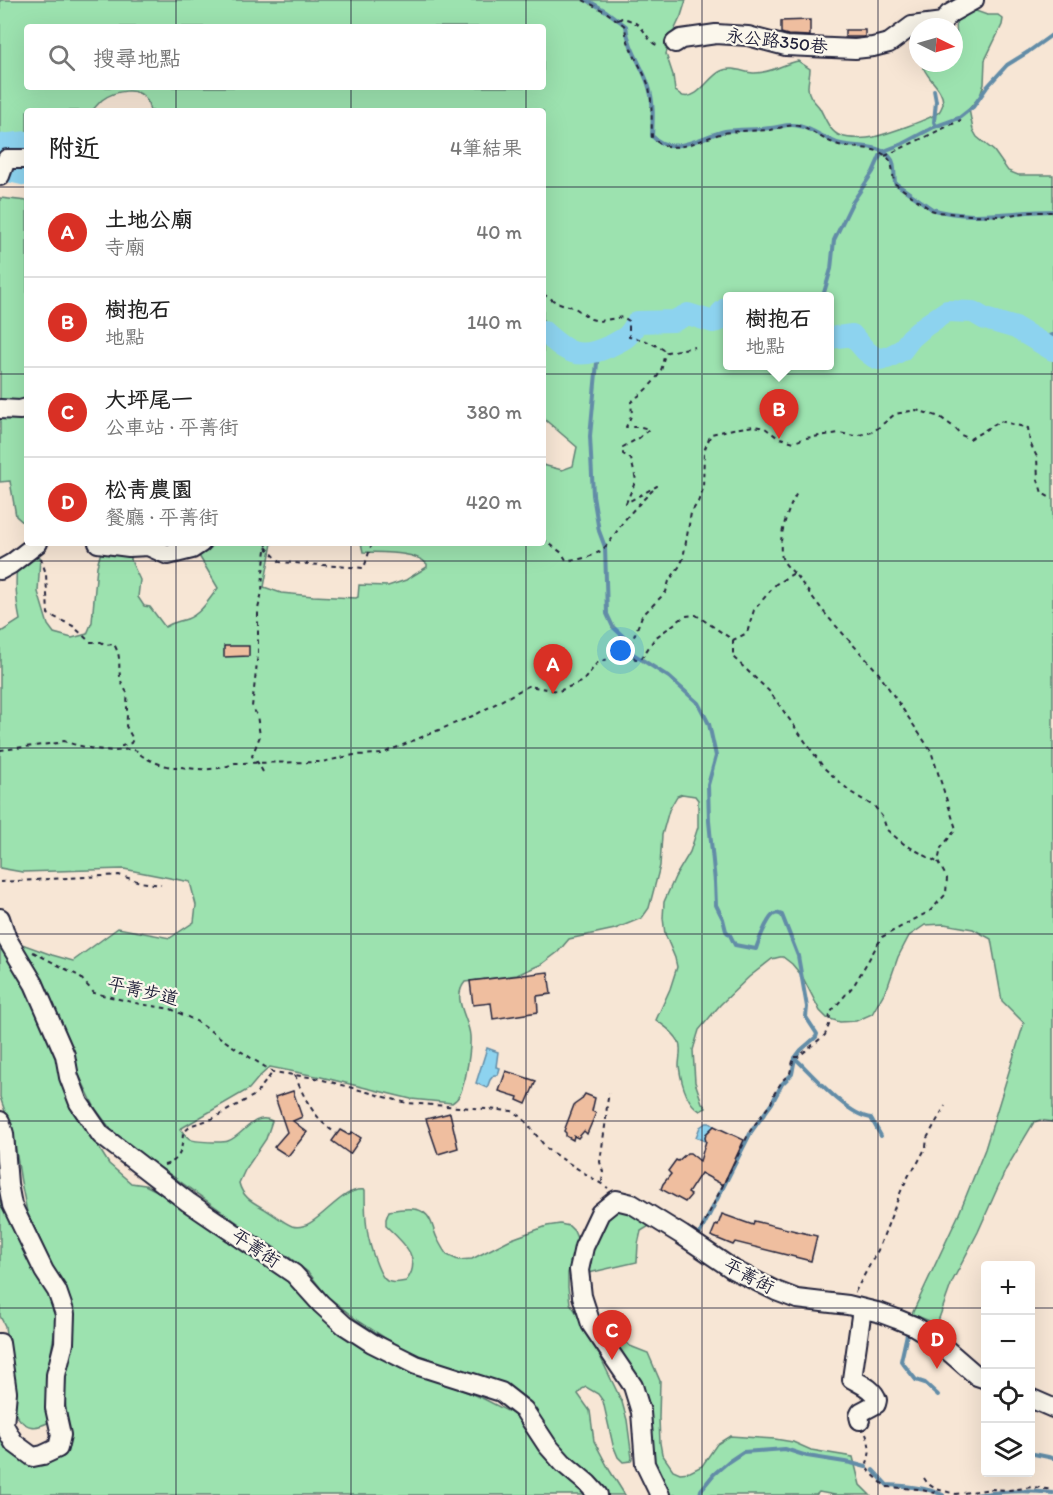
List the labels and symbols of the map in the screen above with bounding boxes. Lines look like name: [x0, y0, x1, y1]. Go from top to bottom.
north arrow: [909, 18, 963, 72]
street label: 永公路350巷: [725, 24, 829, 58]
pin: B: [760, 390, 798, 439]
your location: [606, 636, 635, 665]
pin: A: [534, 644, 572, 694]
street label: 平菁步道: [105, 972, 181, 1010]
street label: 平菁街: [227, 1224, 285, 1272]
street label: 平菁街: [720, 1254, 778, 1298]
pin: C: [592, 1310, 632, 1360]
pin: D: [918, 1320, 956, 1369]

